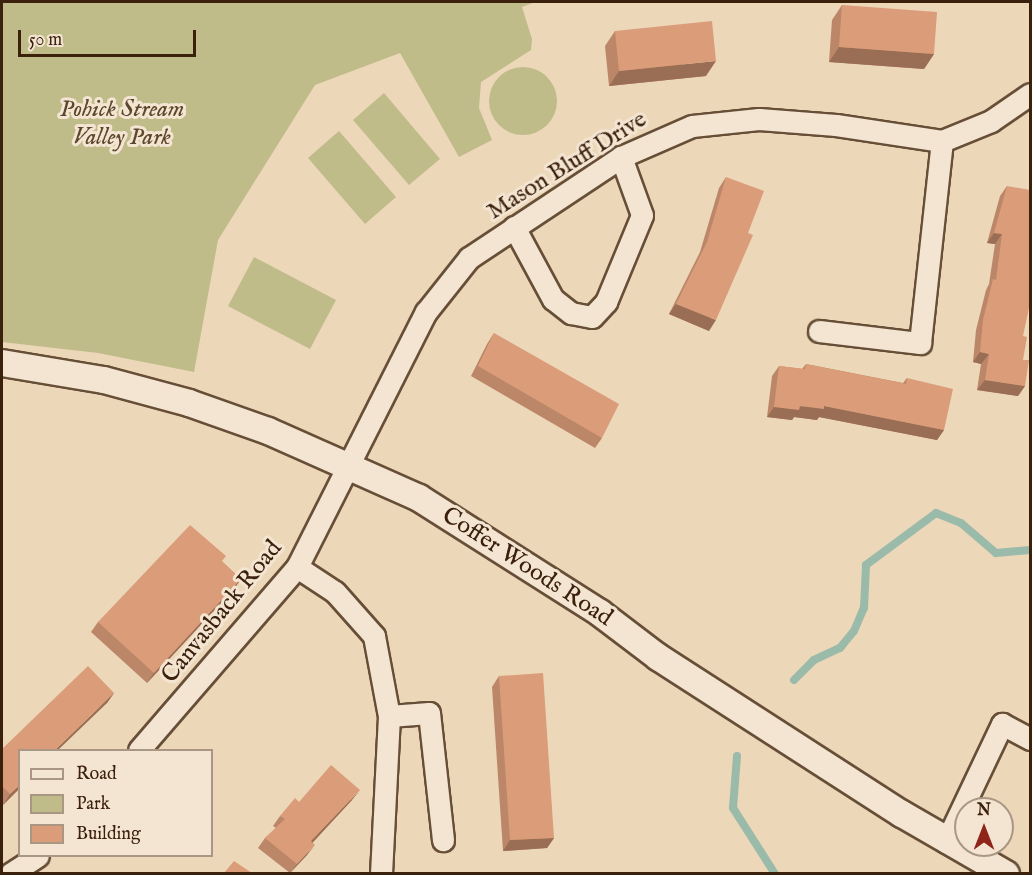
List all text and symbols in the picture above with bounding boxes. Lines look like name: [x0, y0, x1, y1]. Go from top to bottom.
scale bar: [21, 18, 200, 56]
text: 50 m: [29, 29, 62, 52]
park label: Pohick Stream Valley Park: [60, 96, 184, 152]
street label: Mason Bluff Drive: [482, 105, 652, 227]
street label: Coffer Woods Road: [436, 501, 618, 633]
street label: Canvasback Road: [156, 535, 288, 689]
legend: [18, 749, 213, 857]
text: Road: [76, 763, 117, 786]
text: Park: [76, 793, 110, 816]
north arrow: [954, 797, 1014, 857]
text: N: [977, 801, 991, 821]
text: Building: [76, 823, 141, 846]

